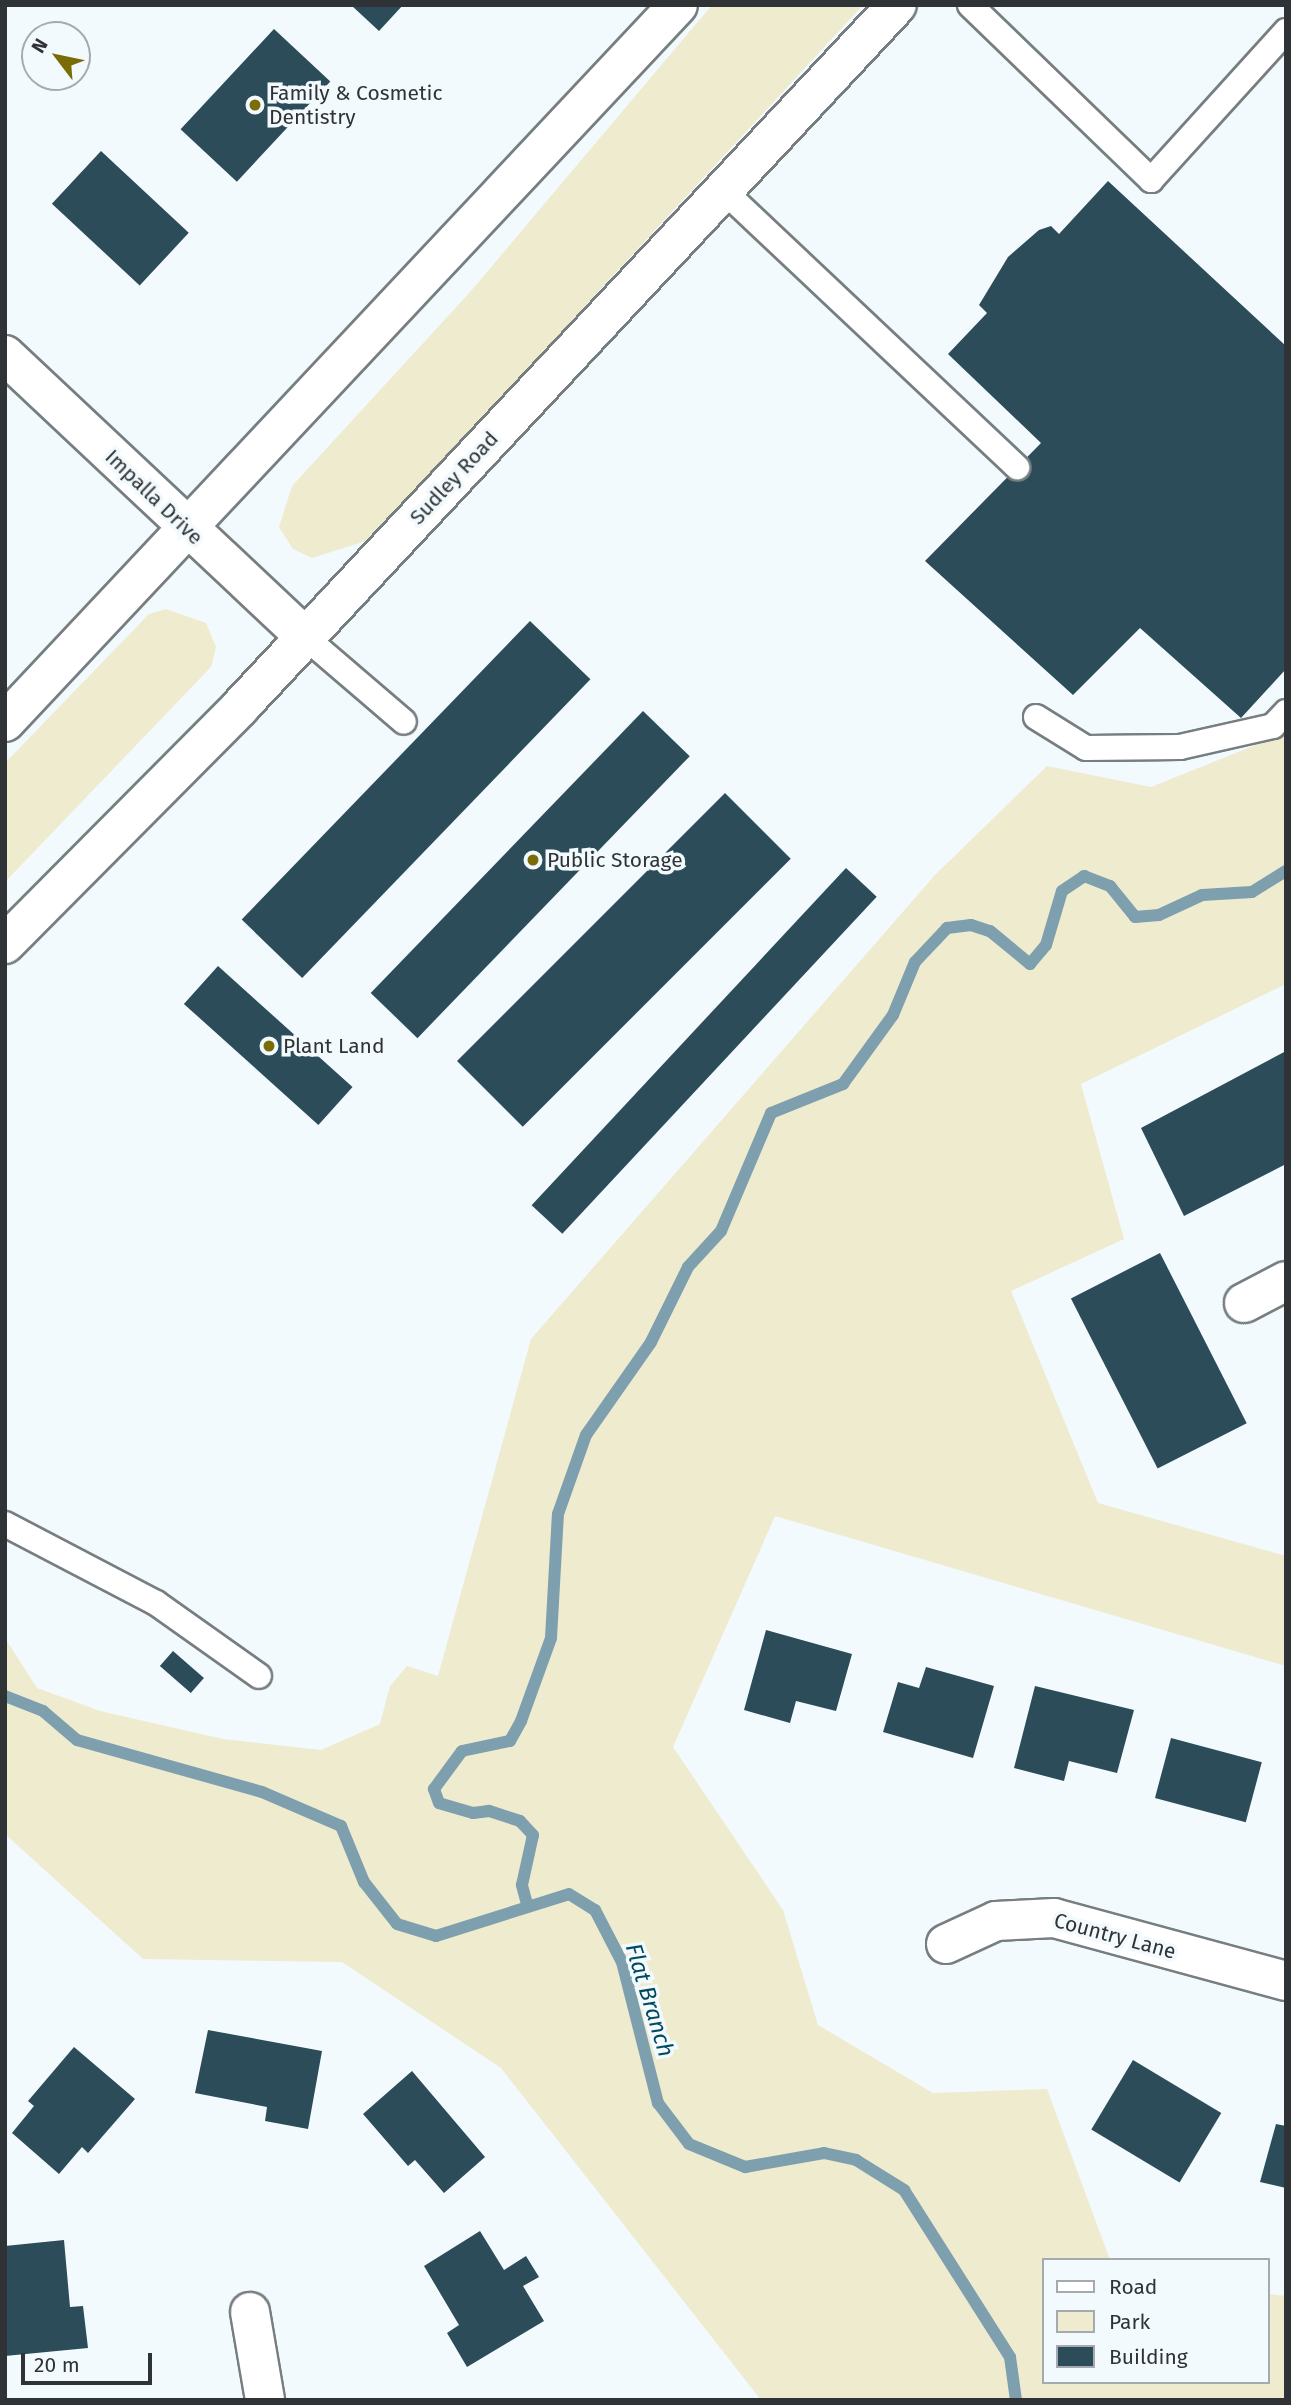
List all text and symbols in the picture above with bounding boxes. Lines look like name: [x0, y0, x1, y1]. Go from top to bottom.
north arrow: [21, 21, 91, 91]
text: N: [26, 34, 53, 57]
place label: Family & Cosmetic Dentistry: [269, 80, 443, 130]
marker: Family & Cosmetic Dentistry: [247, 97, 263, 113]
street label: Sudley Road: [405, 426, 503, 530]
street label: Impalla Drive: [100, 444, 208, 550]
place label: Public Storage: [547, 847, 683, 873]
marker: Public Storage: [525, 852, 541, 868]
place label: Plant Land: [283, 1033, 384, 1059]
marker: Plant Land: [261, 1038, 277, 1054]
street label: Country Lane: [1051, 1908, 1179, 1964]
water label: Flat Branch: [620, 1940, 680, 2060]
legend: [1042, 2258, 1270, 2384]
text: Road: [1109, 2274, 1157, 2300]
text: Park: [1109, 2309, 1150, 2335]
scale bar: [24, 2338, 156, 2382]
text: Building: [1109, 2344, 1188, 2370]
text: 20 m: [34, 2352, 80, 2378]

